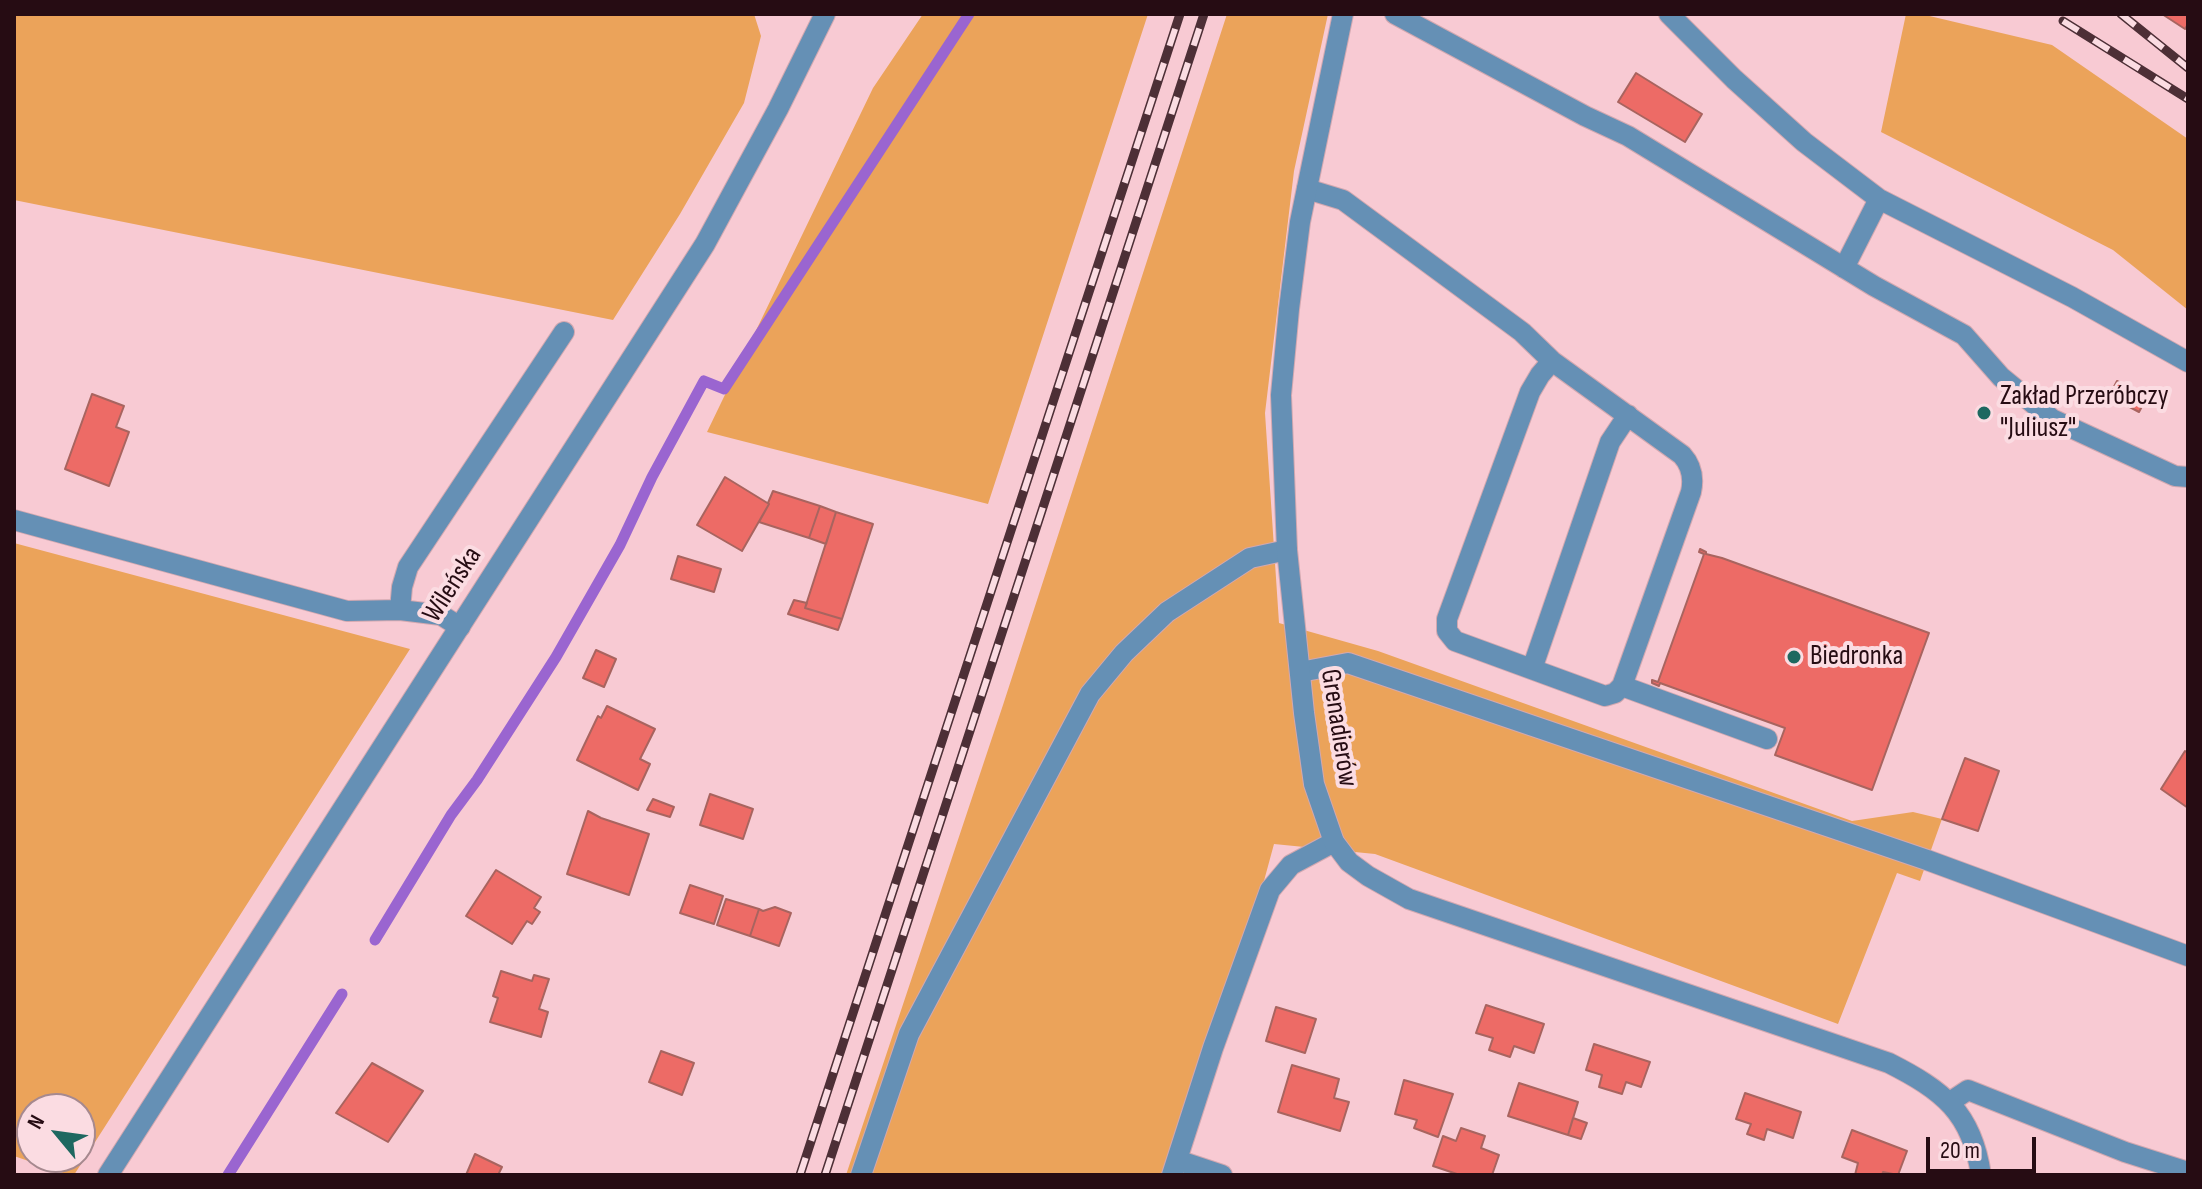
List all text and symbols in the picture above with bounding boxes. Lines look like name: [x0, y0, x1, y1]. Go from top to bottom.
place label: Zakład Przeróbczy "Juliusz": [2000, 380, 2169, 446]
marker: Zakład Przeróbczy "Juliusz": [1975, 404, 1993, 422]
street label: Wileńska: [416, 541, 490, 629]
place label: Biedronka: [1810, 640, 1903, 674]
marker: Biedronka: [1785, 648, 1803, 666]
street label: Grenadierów: [1312, 667, 1364, 789]
north arrow: [16, 1093, 96, 1173]
text: N: [22, 1110, 51, 1134]
scale bar: [1930, 1121, 2040, 1171]
text: 20 m: [1940, 1136, 1980, 1165]

